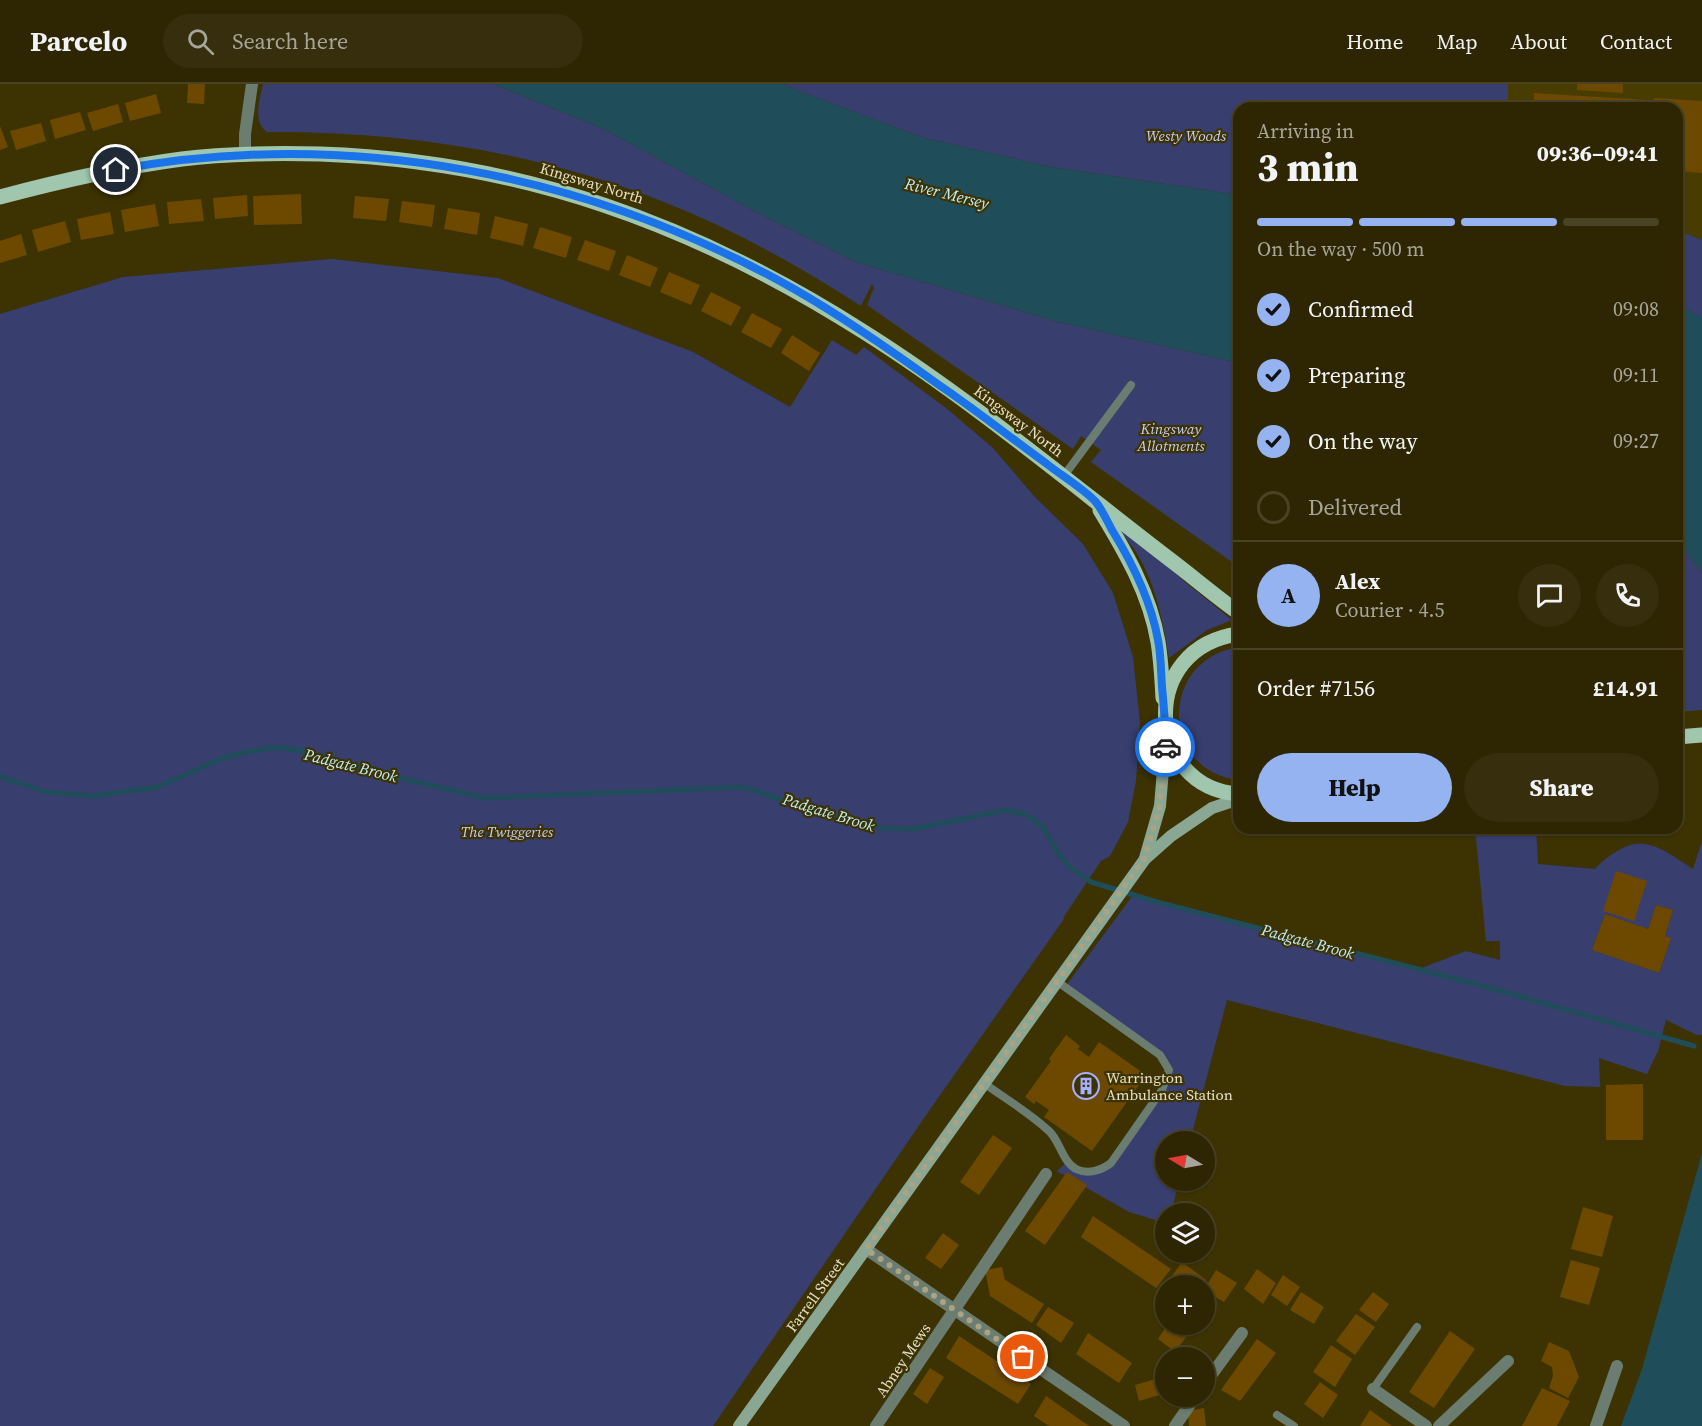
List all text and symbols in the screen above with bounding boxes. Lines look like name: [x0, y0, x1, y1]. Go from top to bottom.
search box: [163, 14, 583, 68]
text: Parcelo: [30, 22, 127, 60]
icon: search: [184, 25, 217, 58]
text: Search here: [232, 26, 348, 56]
text: Home: [1346, 27, 1404, 56]
text: Map: [1437, 27, 1478, 56]
text: About: [1511, 27, 1567, 56]
text: Contact: [1600, 27, 1672, 56]
text: Arriving in: [1257, 117, 1354, 145]
park label: Westy Woods: [1146, 125, 1227, 146]
text: 09:36–09:41: [1537, 138, 1659, 168]
text: 3 min: [1257, 141, 1359, 194]
pin: [90, 144, 141, 195]
icon: home: [99, 153, 132, 186]
street label: Kingsway North: [538, 157, 646, 209]
water label: River Mersey: [902, 172, 992, 214]
text: On the way · 500 m: [1257, 235, 1424, 263]
icon: check: [1257, 293, 1290, 326]
text: Confirmed: [1308, 294, 1413, 324]
text: 09:08: [1613, 295, 1659, 323]
icon: check: [1257, 359, 1290, 392]
text: Preparing: [1308, 360, 1405, 390]
text: 09:11: [1613, 361, 1659, 389]
street label: Kingsway North: [970, 380, 1068, 462]
park label: Kingsway Allotments: [1136, 418, 1205, 456]
icon: check: [1257, 425, 1290, 458]
text: On the way: [1308, 426, 1417, 456]
text: 09:27: [1613, 427, 1659, 455]
text: Delivered: [1308, 492, 1402, 522]
button: chat: [1518, 564, 1581, 627]
button: phone: [1596, 564, 1659, 627]
text: Alex: [1335, 566, 1380, 596]
text: A: [1281, 580, 1296, 610]
text: Courier · 4.5: [1335, 596, 1444, 624]
text: Order #7156: [1257, 673, 1375, 703]
text: £14.91: [1593, 673, 1659, 703]
courier: [1135, 717, 1195, 777]
icon: car: [1149, 731, 1182, 764]
water label: Padgate Brook: [301, 743, 400, 787]
button: Help: [1257, 753, 1452, 822]
button: Share: [1464, 753, 1659, 822]
water label: Padgate Brook: [779, 787, 878, 837]
park label: The Twiggeries: [461, 821, 554, 842]
water label: Padgate Brook: [1258, 918, 1357, 964]
place label: Warrington Ambulance Station: [1106, 1067, 1233, 1105]
building icon: Warrington Ambulance Station: [1071, 1071, 1101, 1101]
north arrow: [1155, 1131, 1215, 1191]
map controls: [1155, 1131, 1215, 1407]
button: layers: [1155, 1203, 1215, 1263]
street label: Farrell Street: [781, 1254, 849, 1336]
button: +: [1155, 1275, 1215, 1335]
street label: Abney Mews: [871, 1319, 935, 1401]
pin: [997, 1331, 1048, 1382]
icon: bag: [1006, 1340, 1039, 1373]
button: −: [1155, 1347, 1215, 1407]

